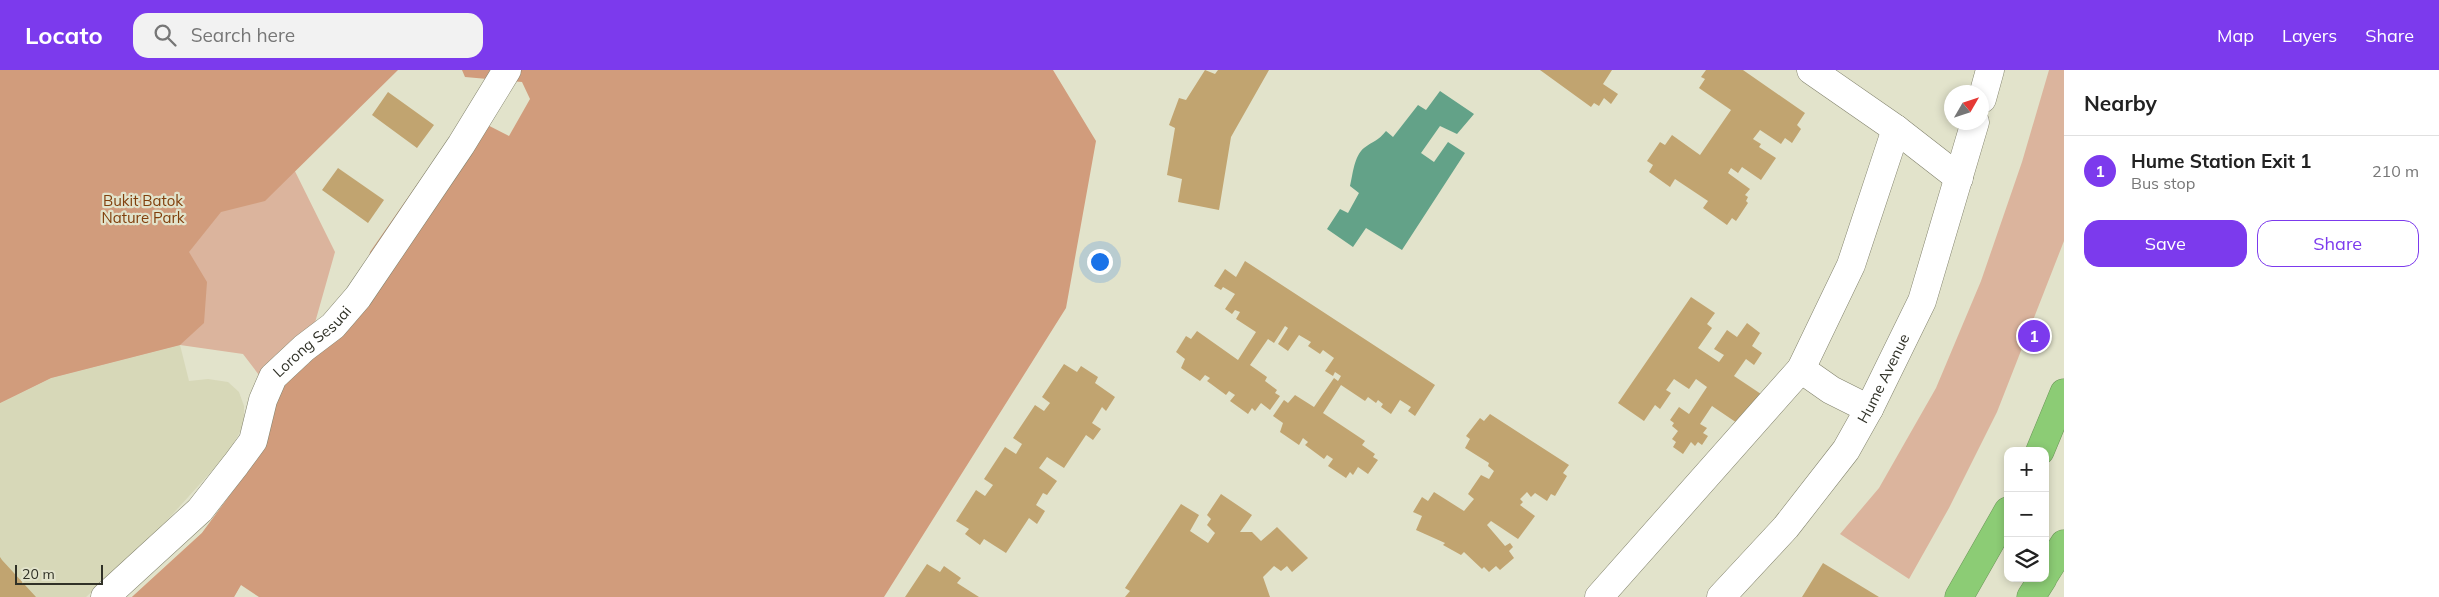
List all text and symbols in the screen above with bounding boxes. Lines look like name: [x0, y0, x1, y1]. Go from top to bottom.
search box: [133, 13, 483, 58]
text: Locato: [25, 20, 103, 50]
icon: search: [151, 21, 179, 49]
text: Search here: [191, 23, 295, 47]
text: Map: [2217, 24, 2254, 47]
text: Layers: [2282, 24, 2337, 47]
text: Share: [2365, 24, 2414, 47]
north arrow: [1944, 85, 1989, 130]
text: Nearby: [2084, 90, 2157, 116]
text: Hume Station Exit 1: [2131, 149, 2311, 173]
text: 1: [2095, 161, 2105, 181]
text: 210 m: [2372, 161, 2419, 181]
text: Bus stop: [2131, 173, 2195, 193]
park label: Bukit Batok Nature Park: [101, 191, 185, 227]
button: Save: [2084, 220, 2247, 267]
button: Share: [2257, 220, 2419, 267]
your location: [1087, 249, 1113, 275]
street label: Lorong Sesuai: [269, 302, 355, 381]
pin: 1: [2018, 317, 2050, 355]
street label: Hume Avenue: [1853, 330, 1914, 426]
map controls: [2004, 447, 2049, 582]
button: +: [2004, 447, 2049, 492]
button: −: [2004, 492, 2049, 537]
button: layers: [2004, 537, 2049, 582]
scale bar: [15, 562, 102, 585]
text: 20 m: [22, 565, 55, 583]

